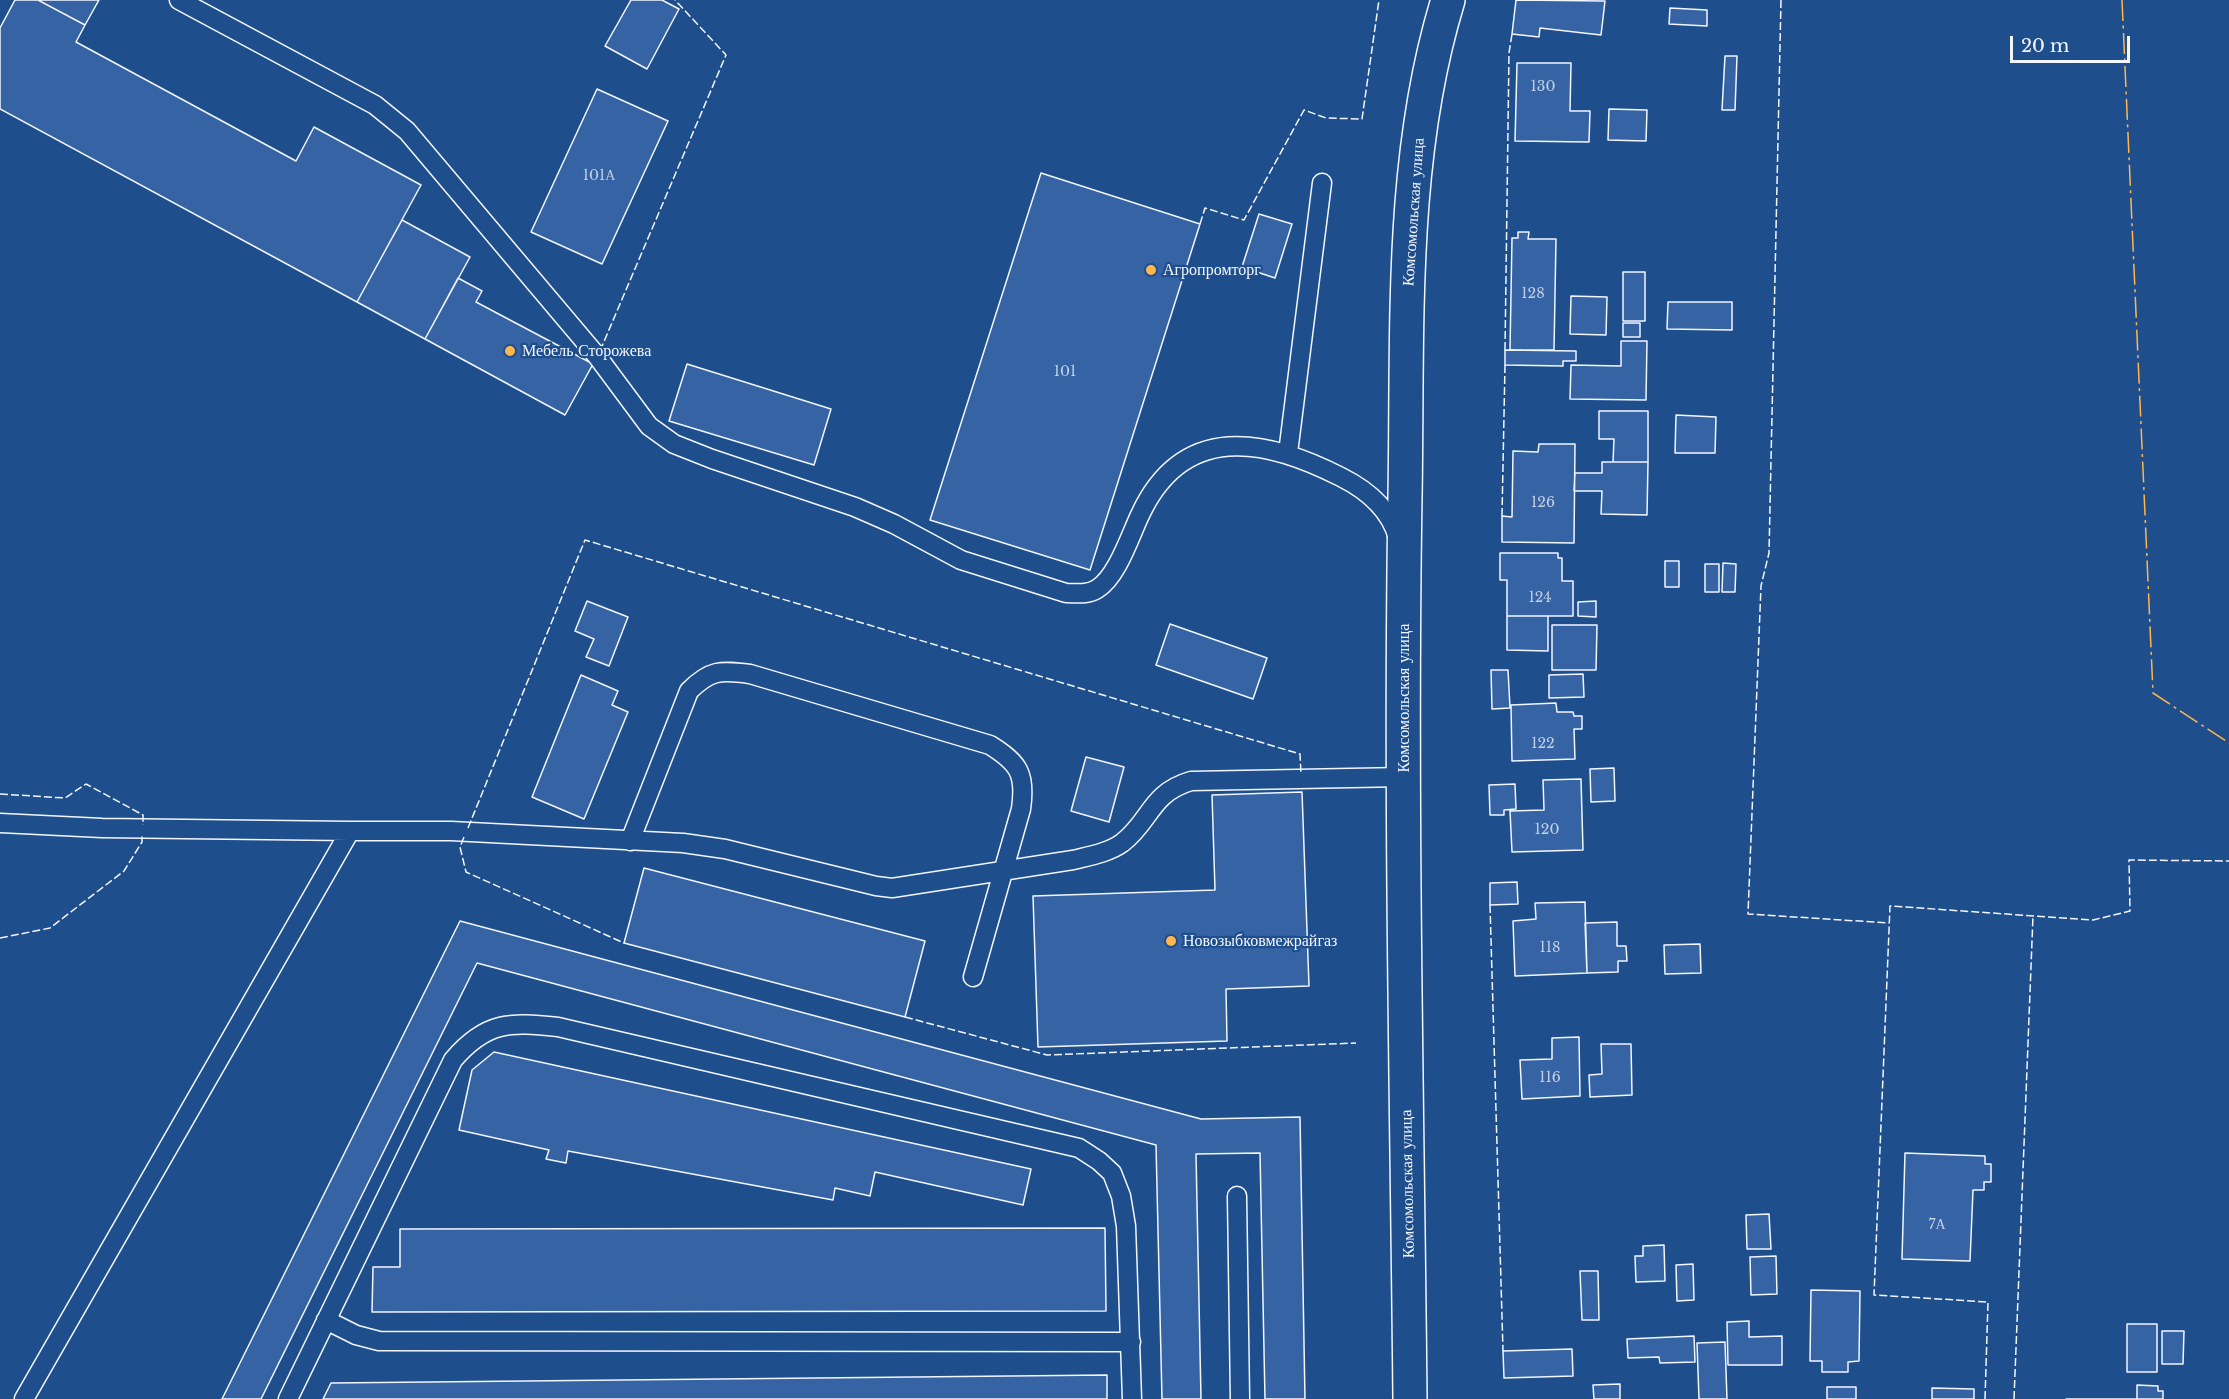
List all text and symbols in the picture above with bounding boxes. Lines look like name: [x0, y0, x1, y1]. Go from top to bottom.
scale bar: [2013, 24, 2133, 62]
text: 20 m: [2021, 35, 2069, 57]
house number: 130: [1531, 79, 1555, 95]
street label: Комсомольская улица: [1399, 137, 1429, 287]
house number: 101А: [583, 168, 615, 184]
place label: Агропромторг: [1163, 260, 1261, 280]
marker: Агропромторг: [1144, 263, 1158, 277]
house number: 128: [1521, 286, 1545, 302]
place label: Мебель Сторожева: [522, 341, 651, 361]
marker: Мебель Сторожева: [503, 344, 517, 358]
house number: 101: [1054, 364, 1076, 380]
house number: 126: [1531, 495, 1555, 511]
house number: 124: [1528, 590, 1552, 606]
street label: Комсомольская улица: [1394, 624, 1414, 772]
house number: 122: [1531, 736, 1555, 752]
house number: 120: [1535, 822, 1559, 838]
place label: Новозыбковмежрайгаз: [1183, 931, 1337, 951]
marker: Новозыбковмежрайгаз: [1164, 934, 1178, 948]
house number: 118: [1540, 940, 1560, 956]
house number: 116: [1539, 1070, 1561, 1086]
street label: Комсомольская улица: [1397, 1109, 1419, 1259]
house number: 7А: [1928, 1217, 1946, 1233]

